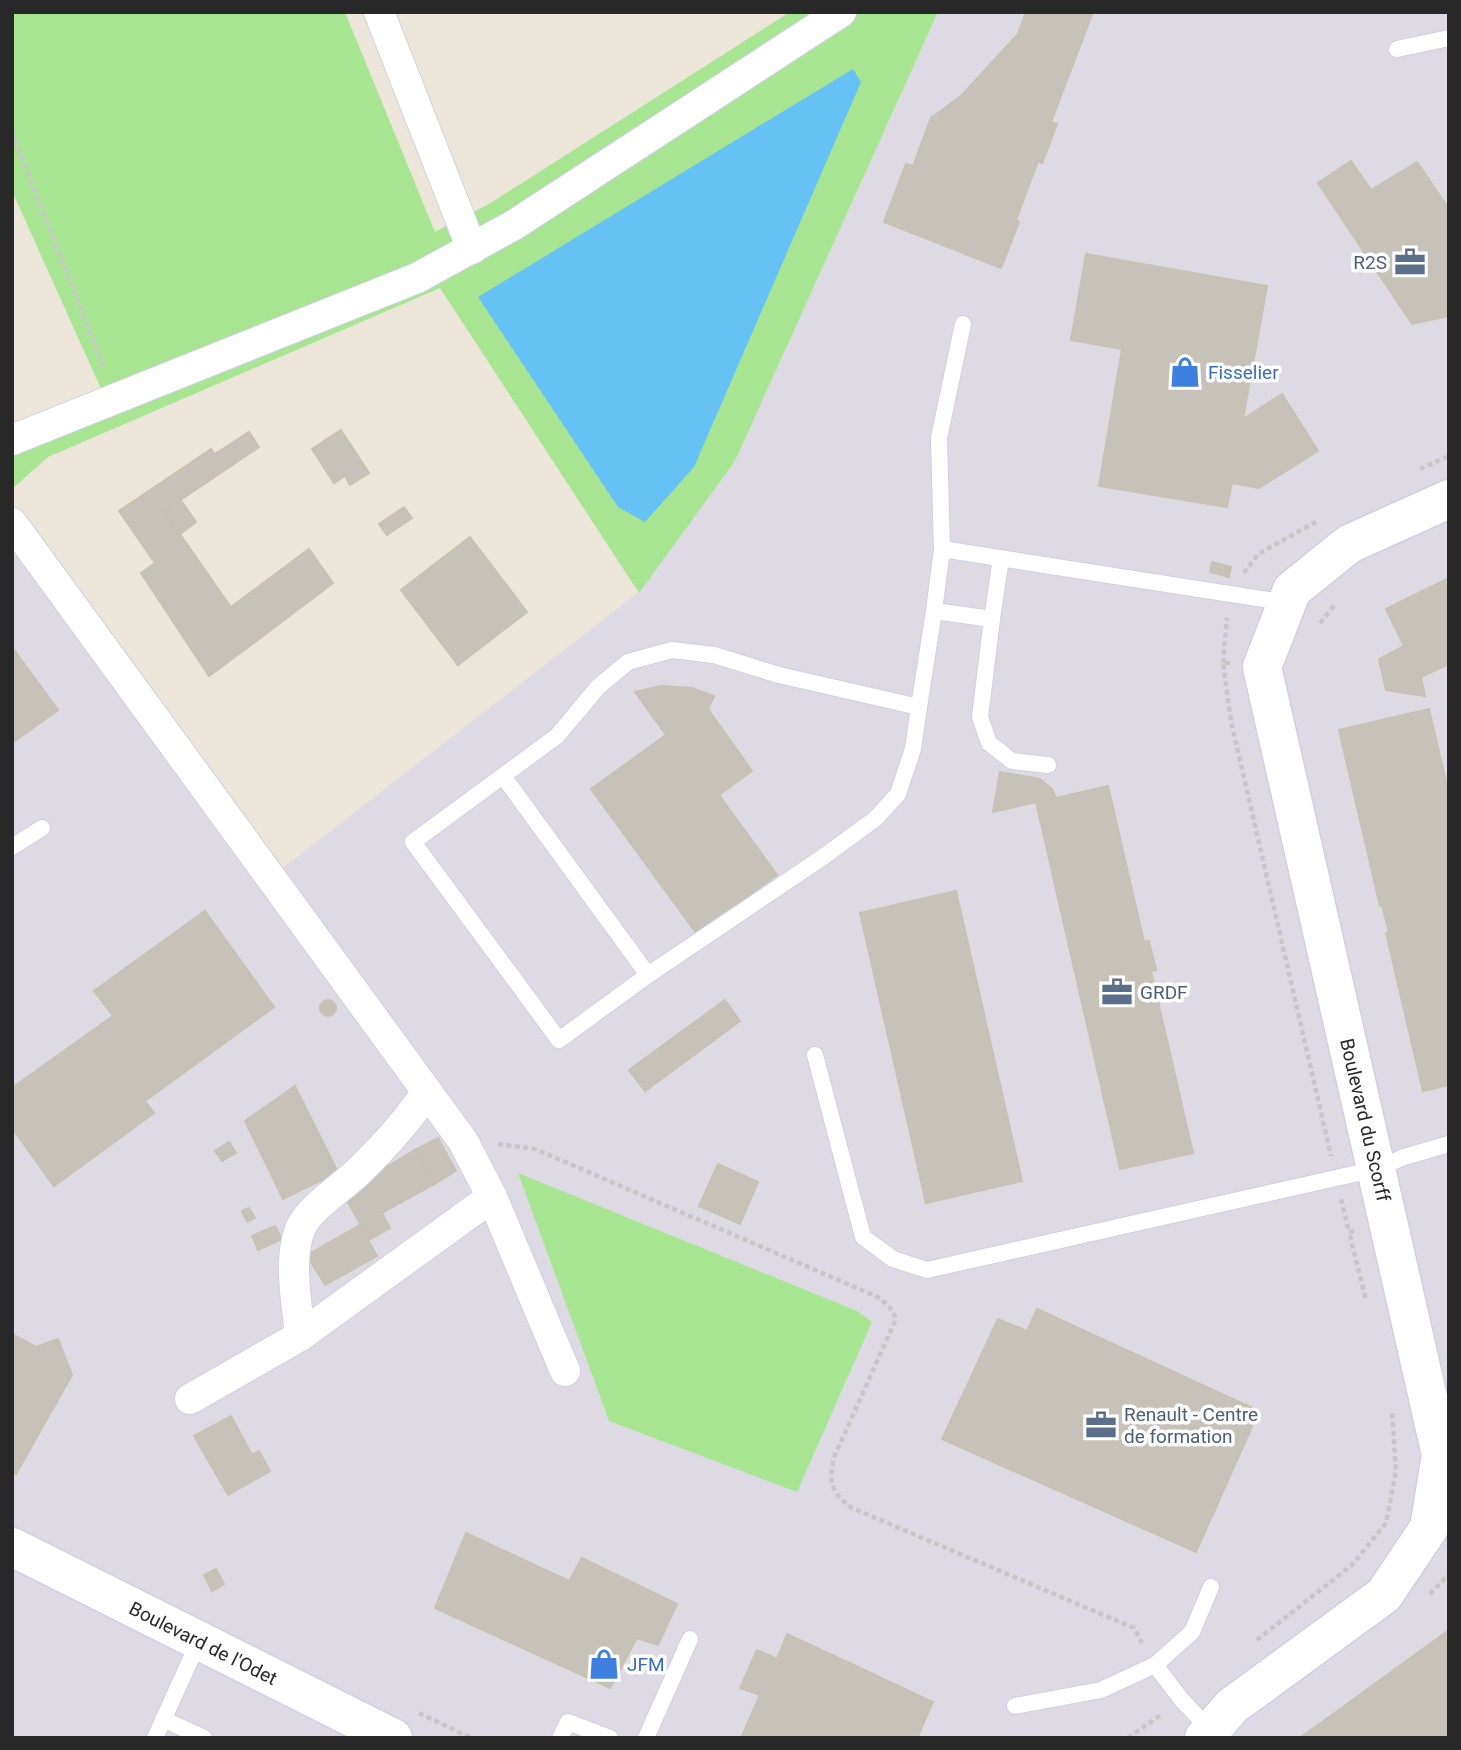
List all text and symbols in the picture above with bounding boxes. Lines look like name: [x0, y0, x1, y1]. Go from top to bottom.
office icon: R2S: [1393, 245, 1427, 279]
place label: R2S: [1353, 251, 1387, 274]
shop icon: Fisselier: [1168, 355, 1202, 389]
place label: Fisselier: [1208, 361, 1279, 384]
office icon: GRDF: [1100, 975, 1134, 1009]
place label: GRDF: [1140, 981, 1188, 1004]
street label: Boulevard du Scorff: [1335, 1036, 1395, 1204]
place label: Renault - Centre de formation: [1124, 1403, 1258, 1448]
office icon: Renault - Centre de formation: [1084, 1408, 1118, 1442]
street label: Boulevard de l'Odet: [126, 1596, 281, 1690]
shop icon: JFM: [587, 1647, 621, 1681]
place label: JFM: [627, 1653, 665, 1676]

